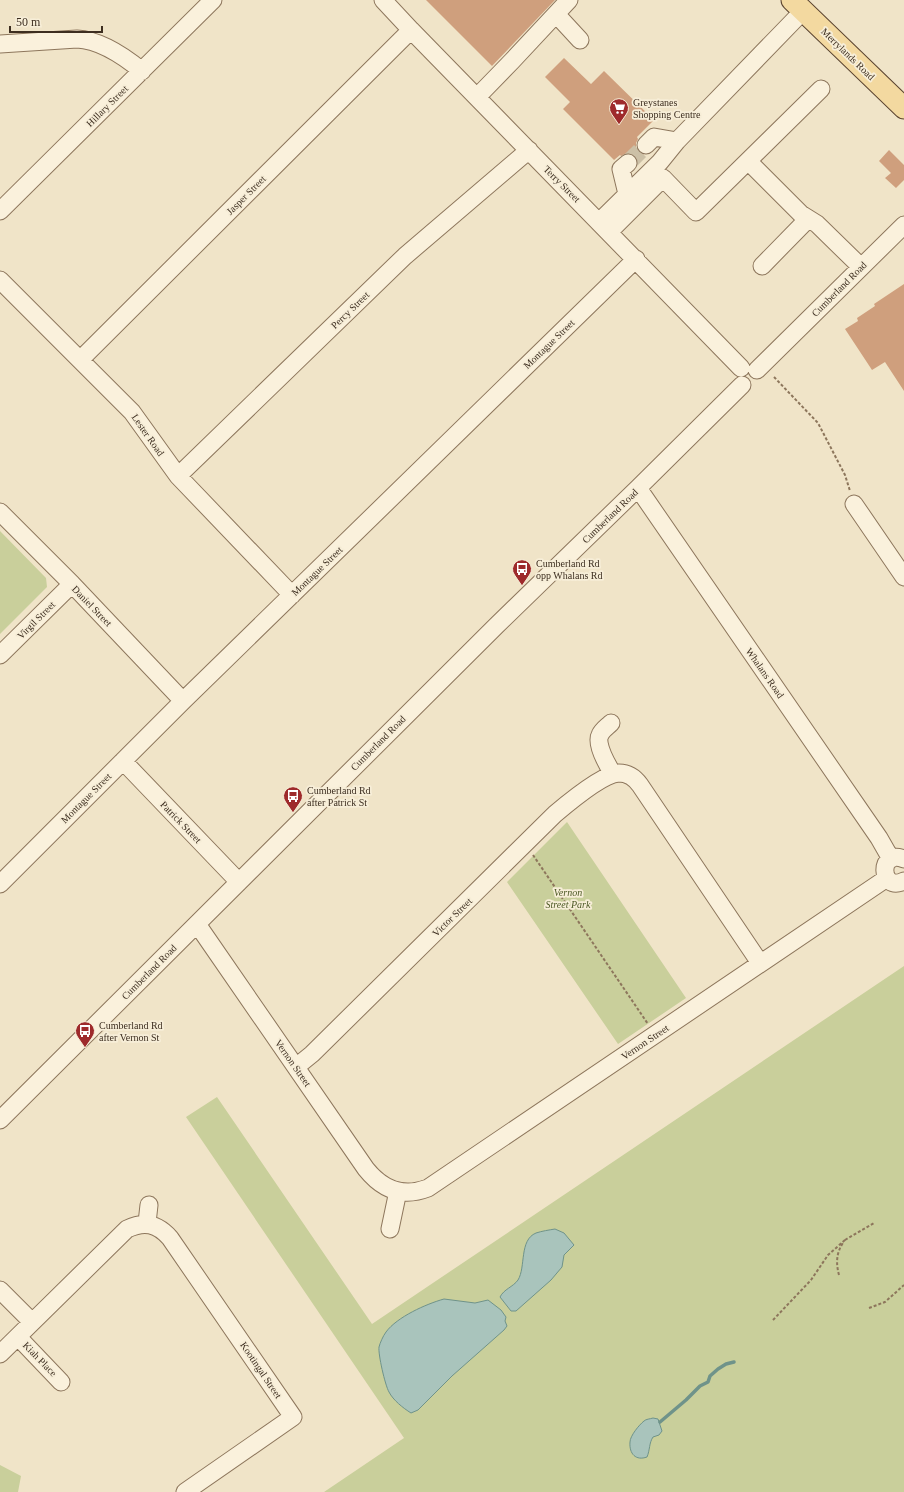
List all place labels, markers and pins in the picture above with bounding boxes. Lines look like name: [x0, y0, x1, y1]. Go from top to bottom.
supermarket icon: Greystanes Shopping Centre: [608, 97, 630, 125]
place label: Greystanes Shopping Centre: [633, 97, 701, 120]
bus stop icon: Cumberland Rd opp Whalans Rd: [511, 558, 533, 586]
place label: Cumberland Rd opp Whalans Rd: [536, 558, 602, 581]
bus stop icon: Cumberland Rd after Patrick St: [282, 785, 304, 813]
place label: Cumberland Rd after Patrick St: [307, 785, 371, 808]
bus stop icon: Cumberland Rd after Vernon St: [74, 1020, 96, 1048]
place label: Cumberland Rd after Vernon St: [99, 1020, 163, 1043]

